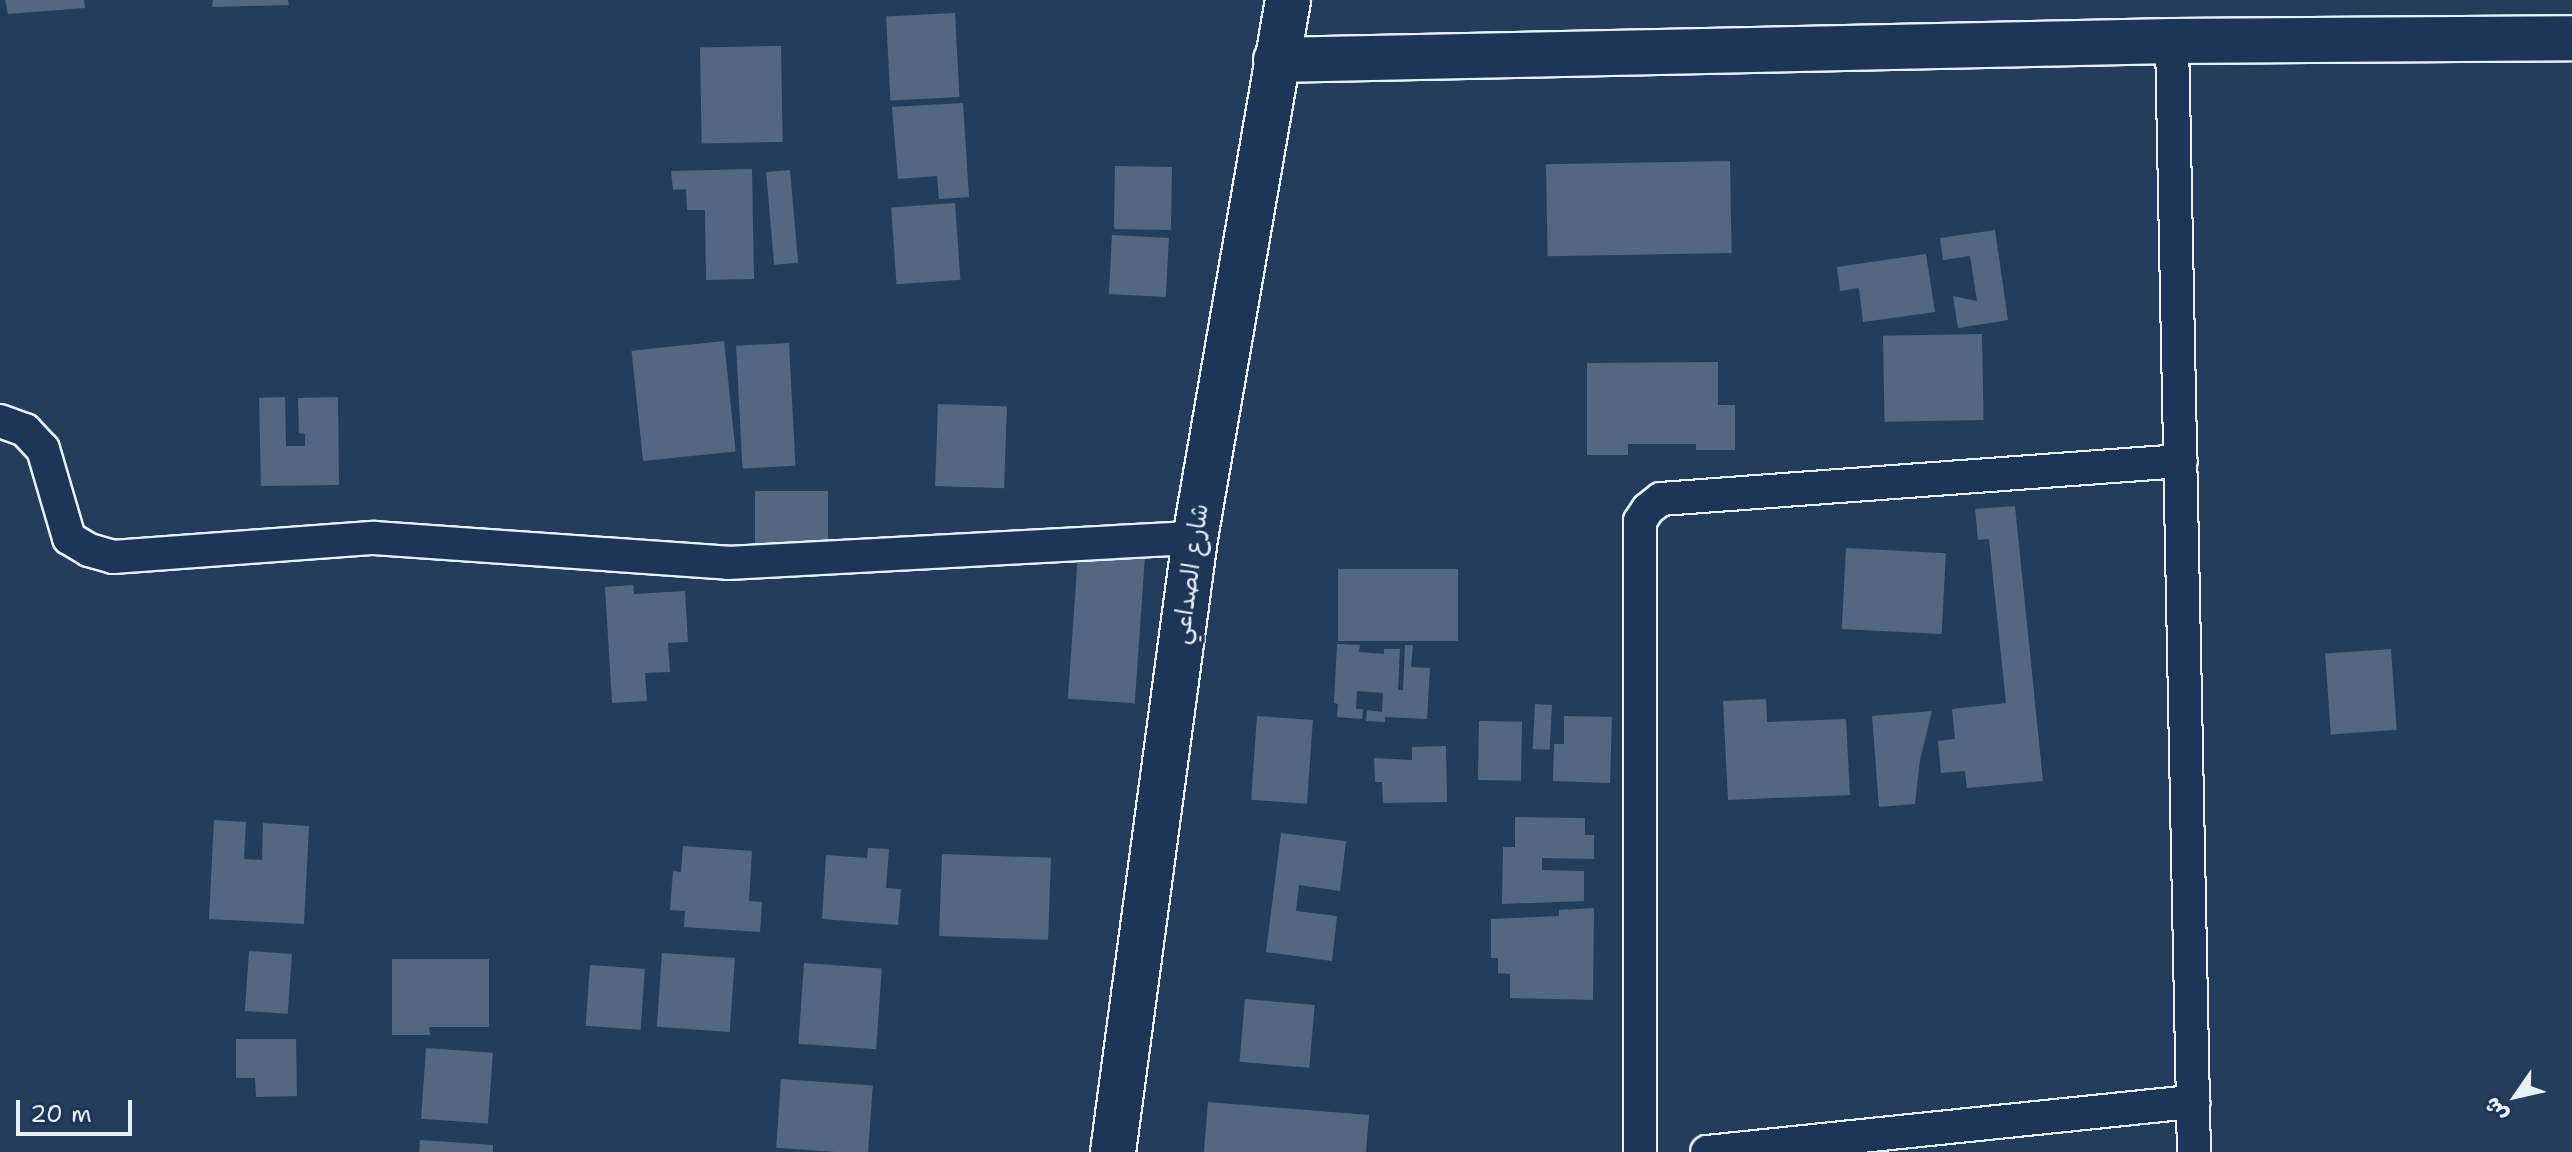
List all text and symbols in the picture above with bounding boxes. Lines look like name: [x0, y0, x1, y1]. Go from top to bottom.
street label: شارع الصداعي: [1167, 502, 1215, 646]
north arrow: [2476, 1056, 2556, 1136]
scale bar: [20, 1084, 136, 1134]
text: ش: [2477, 1092, 2514, 1128]
text: 20 m: [30, 1098, 92, 1130]

